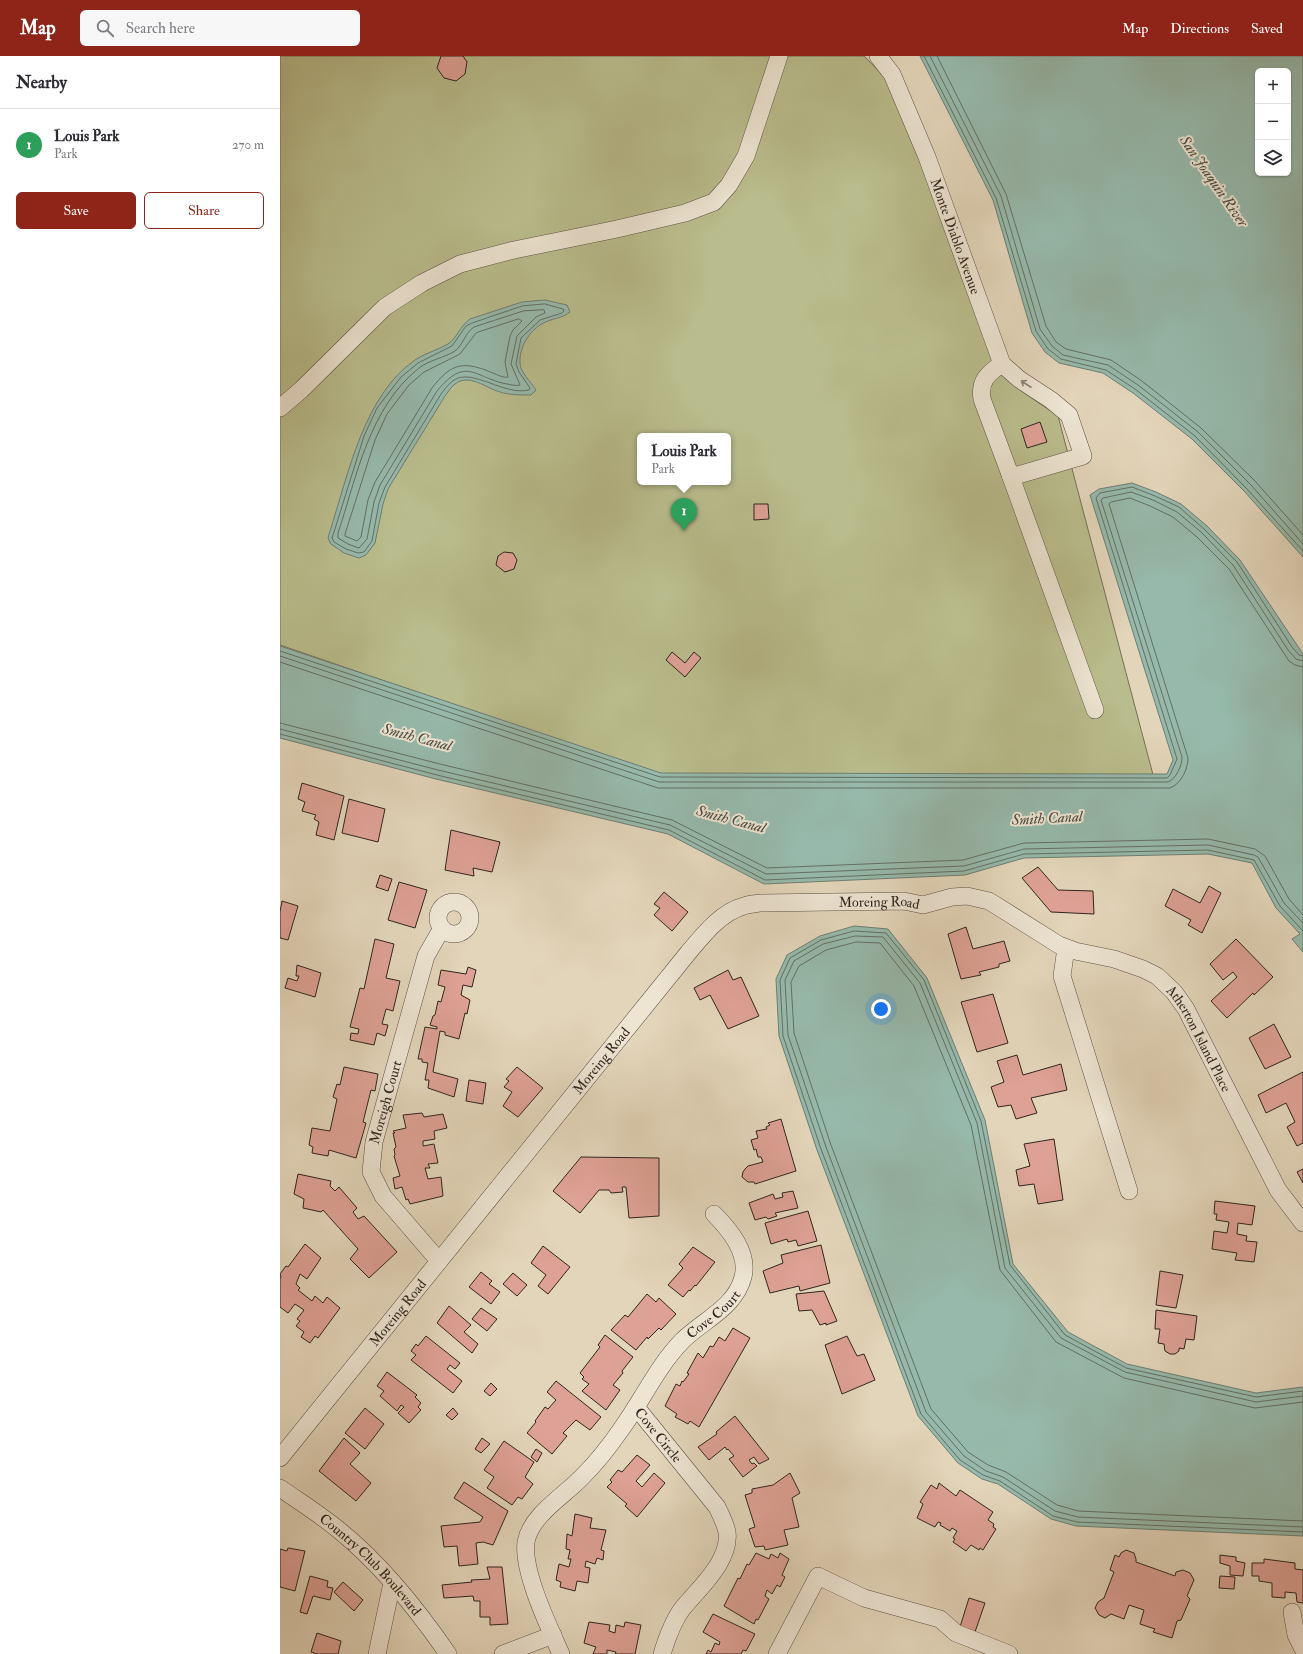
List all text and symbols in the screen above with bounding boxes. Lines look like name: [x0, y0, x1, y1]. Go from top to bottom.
search box: [80, 10, 360, 46]
text: Map: [20, 16, 56, 40]
icon: search: [94, 17, 116, 39]
text: Search here: [126, 19, 195, 38]
text: Map: [1122, 20, 1148, 37]
text: Directions: [1170, 20, 1229, 37]
text: Saved: [1251, 20, 1283, 37]
map controls: [1255, 68, 1291, 176]
button: +: [1255, 68, 1291, 104]
text: Nearby: [16, 72, 67, 93]
button: −: [1255, 104, 1291, 140]
text: Louis Park: [54, 127, 120, 146]
water label: San Joaquin River: [1174, 131, 1253, 232]
text: 1: [27, 137, 31, 153]
text: 270 m: [232, 137, 264, 153]
button: layers: [1255, 140, 1291, 176]
text: Park: [54, 146, 78, 162]
street label: Monte Diablo Avenue: [926, 176, 984, 297]
button: Save: [16, 192, 136, 229]
button: Share: [144, 192, 264, 229]
one-way arrow: [1020, 379, 1031, 388]
popup: [637, 433, 731, 485]
text: Louis Park: [651, 442, 717, 461]
text: Park: [651, 461, 675, 477]
pin: 1: [671, 498, 697, 531]
water label: Smith Canal: [379, 719, 455, 756]
water label: Smith Canal: [693, 801, 769, 838]
water label: Smith Canal: [1010, 807, 1084, 830]
street label: Moreing Road: [839, 893, 921, 913]
street label: Atherton Island Place: [1162, 981, 1235, 1095]
your location: [871, 999, 891, 1019]
street label: Moreing Road: [569, 1024, 634, 1098]
street label: Moreigh Court: [366, 1058, 405, 1146]
street label: Moreing Road: [366, 1276, 430, 1350]
street label: Cove Court: [683, 1287, 745, 1342]
street label: Cove Circle: [631, 1404, 686, 1466]
street label: Country Club Boulevard: [316, 1510, 425, 1619]

